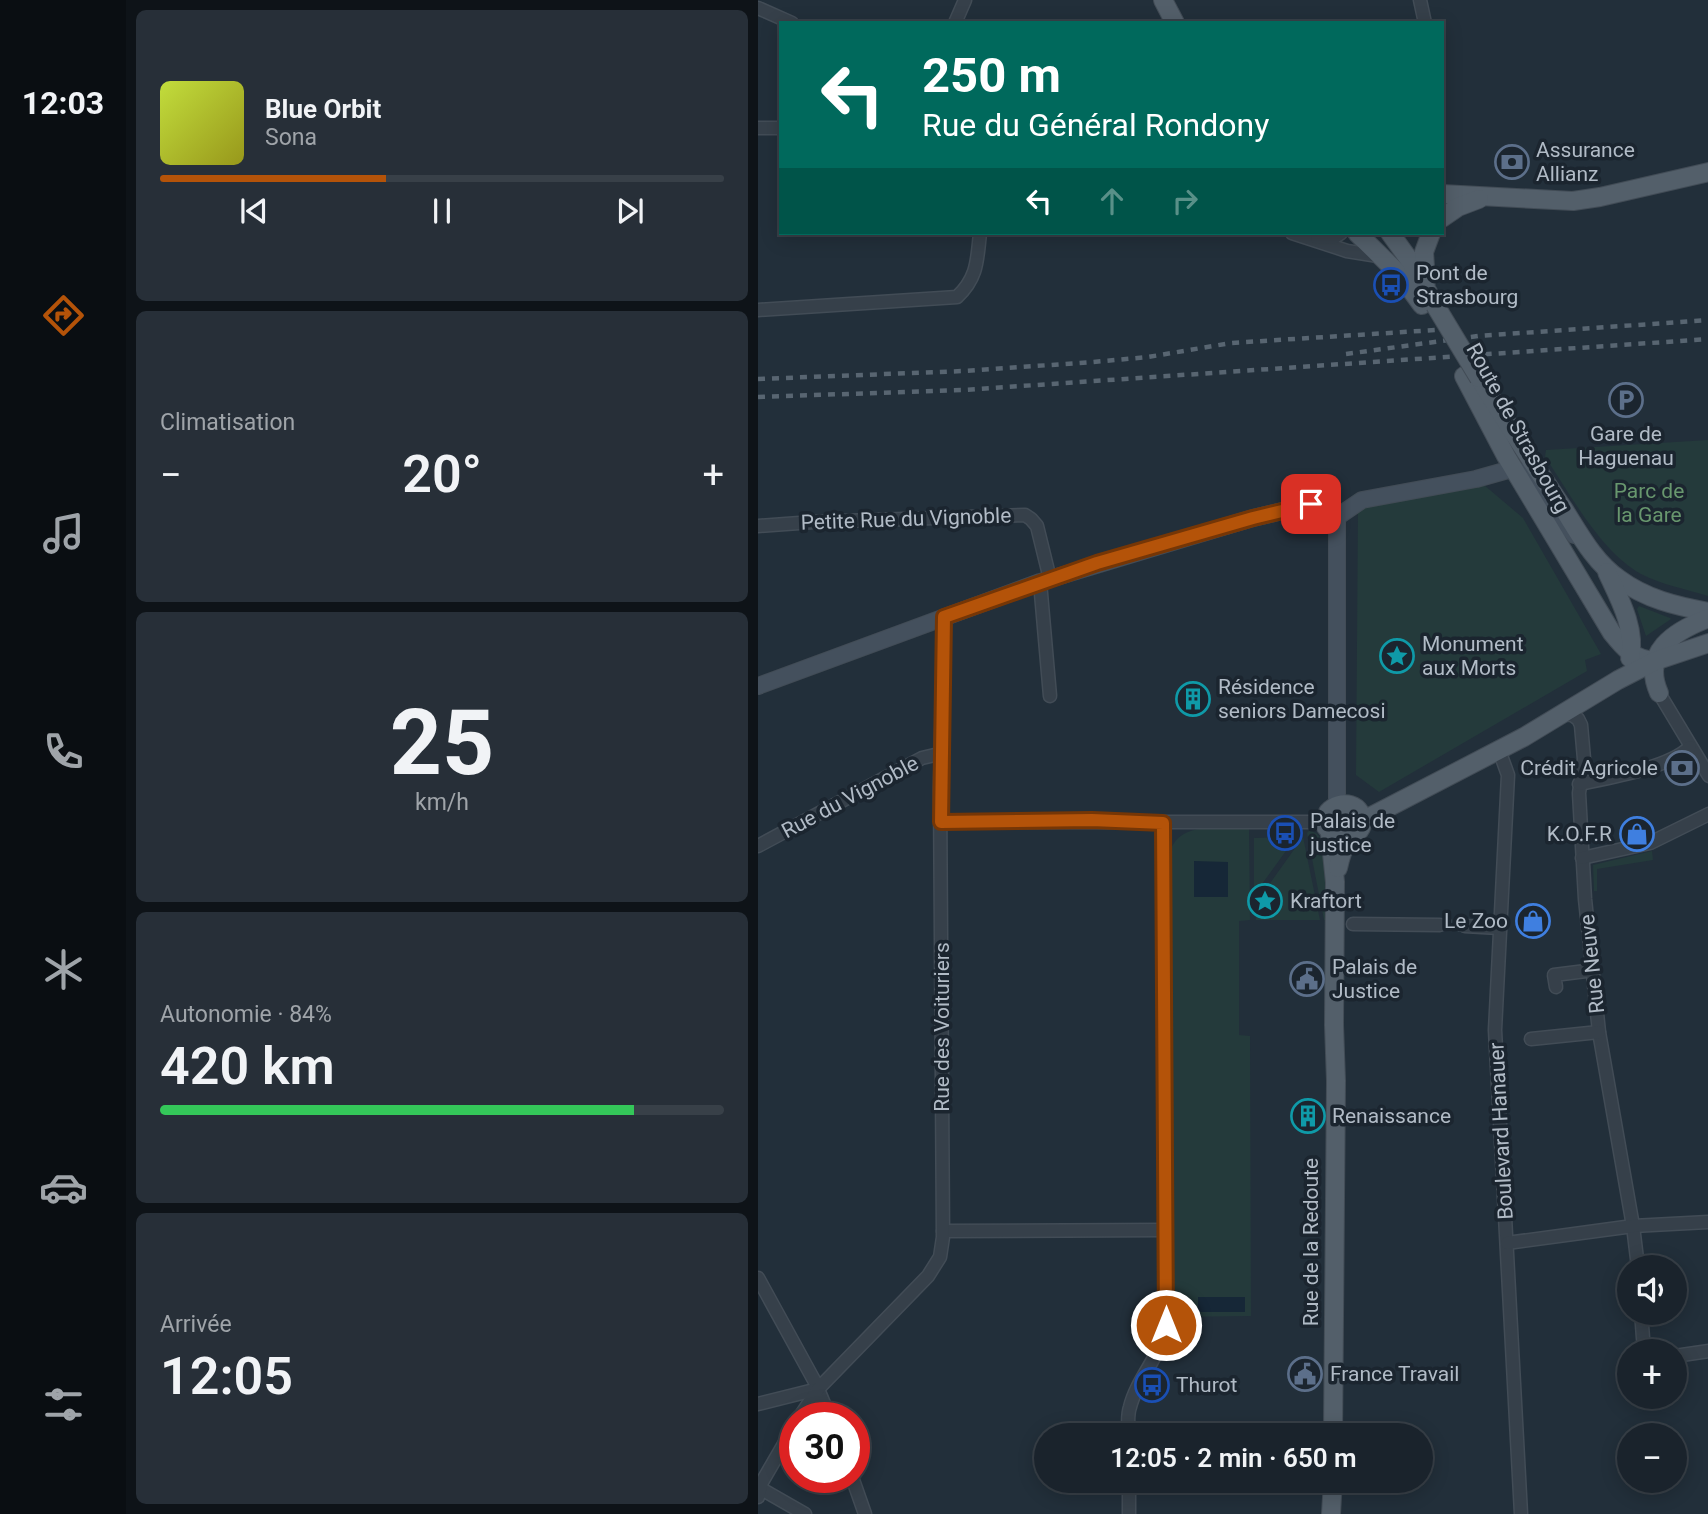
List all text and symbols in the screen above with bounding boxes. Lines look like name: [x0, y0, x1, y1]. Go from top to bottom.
text: 250 m: [922, 47, 1061, 104]
icon: left: [807, 49, 898, 140]
text: 12:03: [22, 84, 104, 122]
text: Blue Orbit: [265, 94, 381, 124]
text: Rue du Général Rondony: [922, 106, 1269, 144]
text: Sona: [265, 124, 317, 151]
place label: Assurance Allianz: [1536, 138, 1635, 186]
bank icon: Assurance Allianz: [1493, 143, 1531, 181]
icon: left: [1020, 182, 1058, 220]
icon: ahead: [1093, 182, 1131, 220]
icon: right: [1166, 182, 1204, 220]
icon: previous: [235, 192, 273, 230]
icon: pause: [423, 192, 461, 230]
icon: next: [611, 192, 649, 230]
place label: Pont de Strasbourg: [1416, 261, 1518, 309]
bus stop icon: Pont de Strasbourg: [1372, 266, 1410, 304]
icon: directions: [39, 291, 88, 340]
street label: Route de Strasbourg: [1461, 339, 1575, 517]
parking icon: Gare de Haguenau: [1607, 381, 1645, 419]
text: Climatisation: [160, 409, 295, 436]
place label: Gare de Haguenau: [1578, 422, 1674, 470]
text: 20°: [402, 444, 482, 505]
text: −: [160, 453, 182, 497]
text: +: [702, 453, 724, 497]
pin: [1281, 474, 1341, 534]
park label: Parc de la Gare: [1614, 479, 1684, 527]
icon: arrive: [1292, 485, 1330, 523]
street label: Petite Rue du Vignoble: [800, 503, 1012, 535]
icon: music: [39, 509, 88, 558]
place label: Monument aux Morts: [1422, 632, 1524, 680]
place icon: Monument aux Morts: [1378, 637, 1416, 675]
place label: Résidence seniors Damecosi: [1218, 675, 1386, 723]
building icon: Résidence seniors Damecosi: [1174, 680, 1212, 718]
text: 25: [390, 690, 494, 796]
icon: phone: [39, 727, 88, 776]
bank icon: Crédit Agricole: [1663, 749, 1701, 787]
street label: Rue du Vignoble: [778, 751, 922, 843]
place label: Crédit Agricole: [1520, 756, 1658, 780]
text: km/h: [415, 789, 469, 816]
place label: Palais de justice: [1309, 809, 1395, 857]
bus stop icon: Palais de justice: [1266, 814, 1304, 852]
shop icon: K.O.F.R: [1618, 815, 1656, 853]
place label: K.O.F.R: [1547, 822, 1612, 846]
place icon: Kraftort: [1246, 882, 1284, 920]
place label: Kraftort: [1290, 889, 1362, 913]
shop icon: Le Zoo: [1514, 902, 1552, 940]
place label: Le Zoo: [1444, 909, 1508, 933]
street label: Rue Neuve: [1575, 913, 1609, 1015]
street label: Rue des Voituriers: [930, 942, 954, 1112]
icon: climate: [39, 945, 88, 994]
place label: Palais de Justice: [1332, 955, 1417, 1003]
public building icon: Palais de Justice: [1288, 960, 1326, 998]
text: Autonomie · 84%: [160, 1001, 332, 1028]
text: 420 km: [160, 1036, 335, 1097]
street label: Boulevard Hanauer: [1484, 1042, 1518, 1220]
building icon: Renaissance: [1289, 1097, 1327, 1135]
place label: Renaissance: [1332, 1104, 1451, 1128]
street label: Rue de la Redoute: [1299, 1158, 1323, 1326]
icon: car: [39, 1163, 88, 1212]
map controls: [1617, 1255, 1687, 1493]
button: sound: [1617, 1255, 1687, 1325]
position arrow: [1129, 1288, 1203, 1362]
text: Arrivée: [160, 1311, 232, 1338]
button: +: [1617, 1339, 1687, 1409]
text: 12:05: [160, 1346, 293, 1407]
public building icon: France Travail: [1286, 1355, 1324, 1393]
place label: France Travail: [1330, 1362, 1459, 1386]
bus stop icon: Thurot: [1133, 1366, 1171, 1404]
place label: Thurot: [1176, 1373, 1238, 1397]
icon: filters: [39, 1380, 88, 1429]
speed limit sign: 30: [779, 1402, 870, 1493]
button: −: [1617, 1423, 1687, 1493]
text: 12:05 · 2 min · 650 m: [1110, 1443, 1357, 1473]

